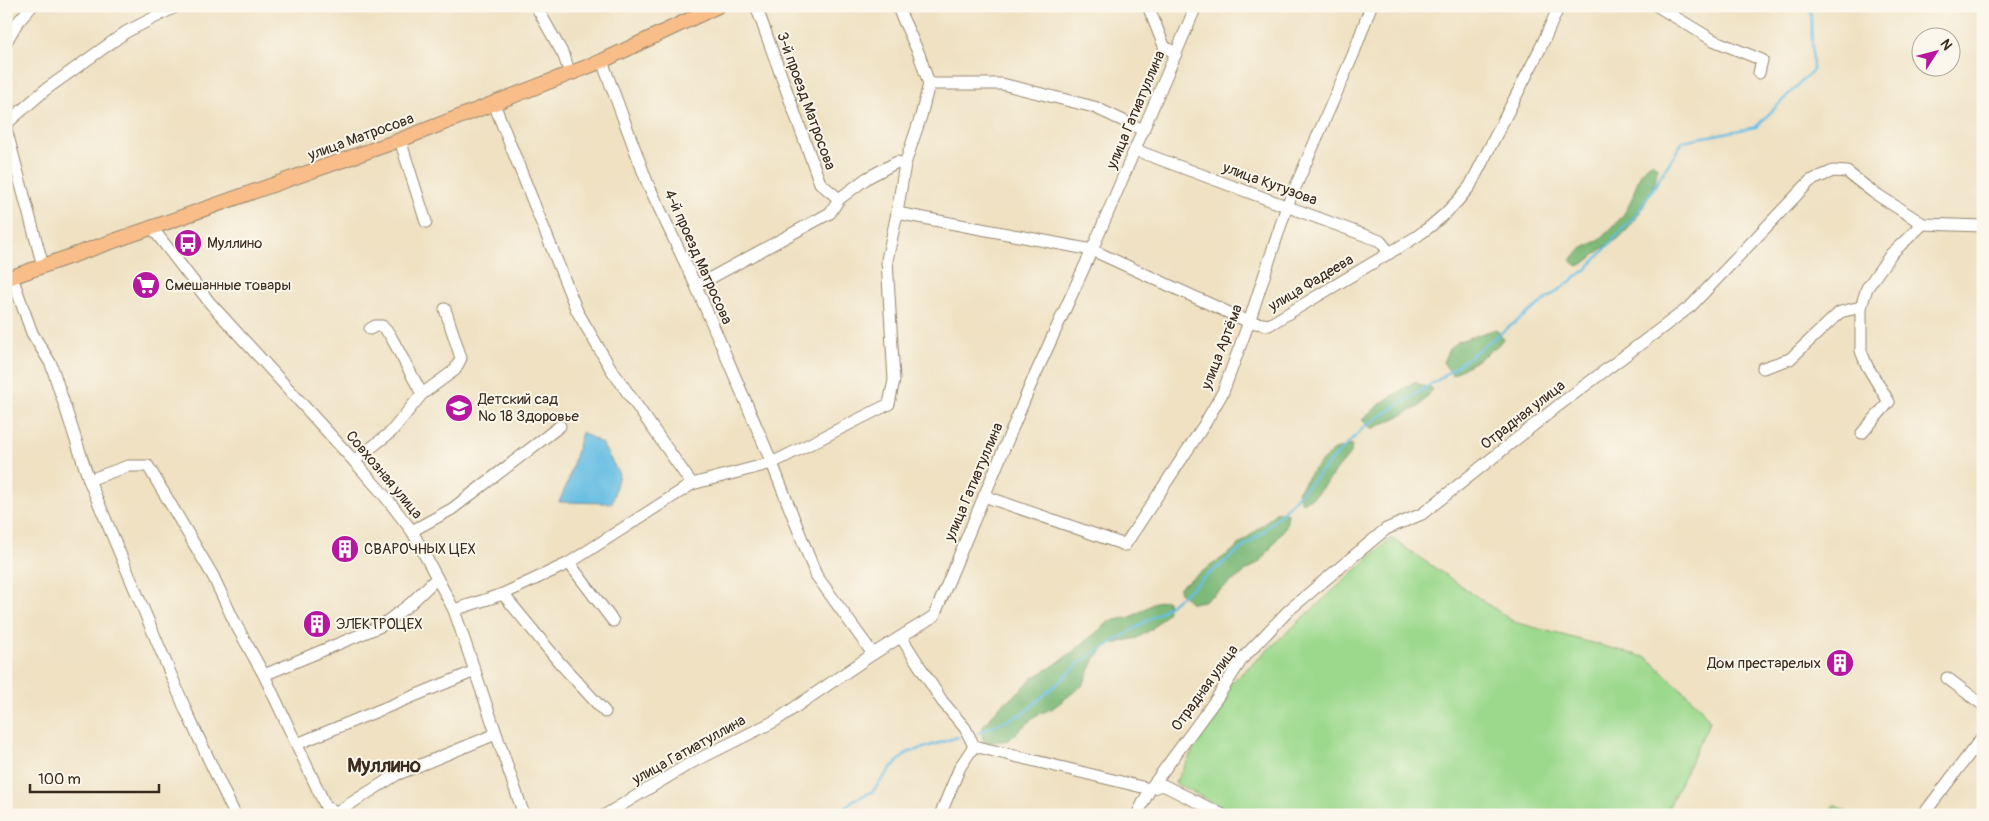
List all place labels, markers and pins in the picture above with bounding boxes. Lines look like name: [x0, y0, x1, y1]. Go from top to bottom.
bus stop icon: Муллино: [173, 228, 203, 258]
place label: Муллино: [207, 234, 262, 253]
supermarket icon: Смешанные товары: [131, 270, 161, 300]
place label: Смешанные товары: [165, 276, 291, 295]
place label: Детский сад № 18 Здоровье: [477, 390, 580, 426]
school or university icon: Детский сад № 18 Здоровье: [444, 393, 474, 423]
building icon: СВАРОЧНЫХ ЦЕХ: [330, 534, 360, 564]
place label: СВАРОЧНЫХ ЦЕХ: [364, 540, 476, 559]
building icon: ЭЛЕКТРОЦЕХ: [302, 609, 332, 639]
place label: ЭЛЕКТРОЦЕХ: [336, 615, 422, 634]
building icon: Дом престарелых: [1825, 648, 1855, 678]
place label: Дом престарелых: [1706, 654, 1821, 673]

